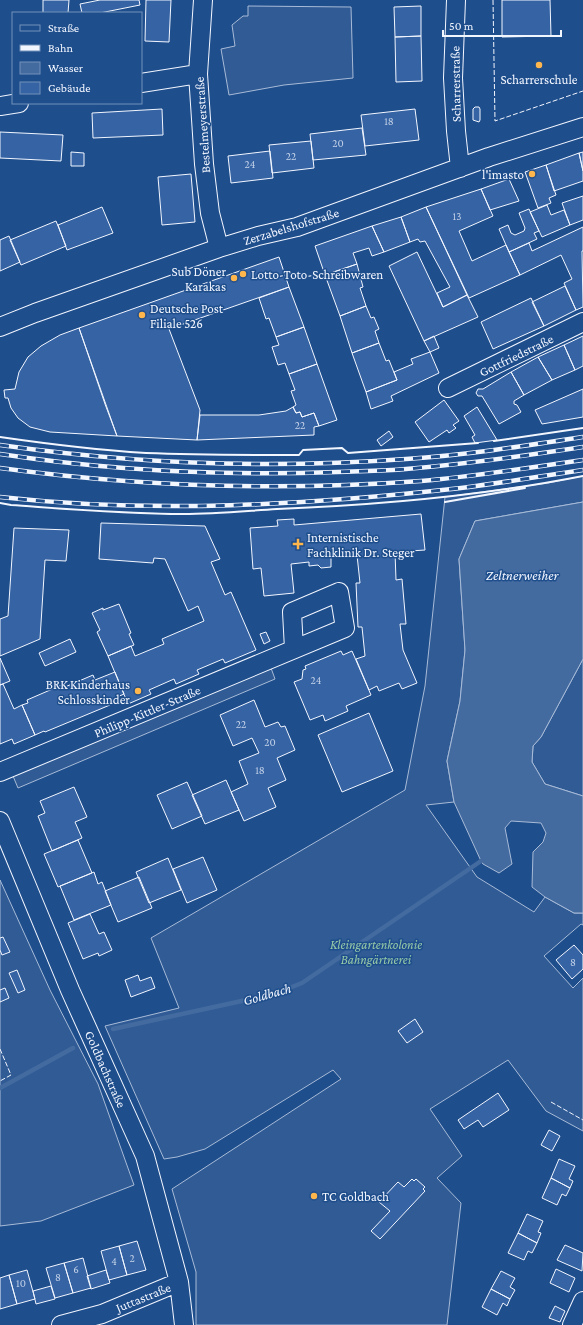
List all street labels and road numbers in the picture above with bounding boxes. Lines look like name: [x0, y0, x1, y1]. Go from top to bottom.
street label: Scharrerstraße: [447, 45, 464, 122]
street label: Bestelmeyerstraße: [192, 76, 213, 174]
street label: Zerzabelshofstraße: [241, 205, 341, 248]
street label: Gottfriedstraße: [477, 331, 556, 380]
street label: Philipp-Kittler-Straße: [92, 682, 203, 741]
street label: Goldbachstraße: [82, 1028, 129, 1110]
street label: Juttastraße: [113, 1280, 173, 1316]

